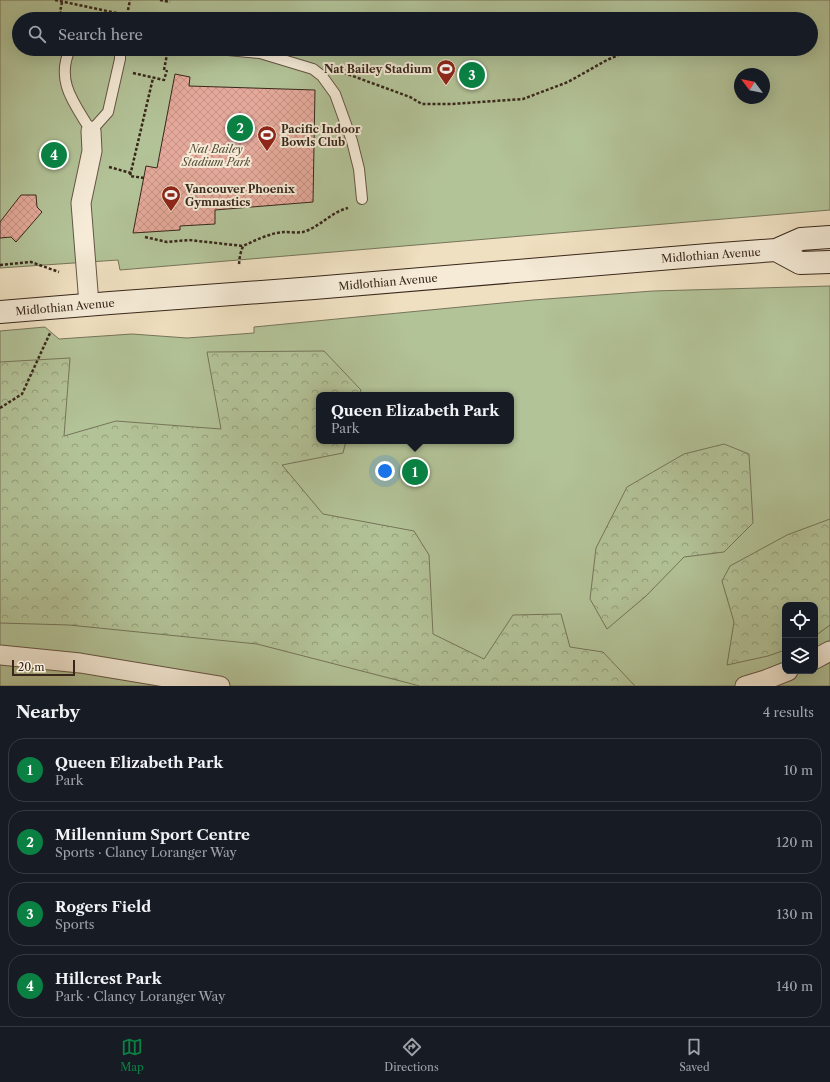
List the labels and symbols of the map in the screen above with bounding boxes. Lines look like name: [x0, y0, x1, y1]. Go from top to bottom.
sports icon: Nat Bailey Stadium: [435, 58, 457, 86]
pin: 3: [459, 60, 485, 90]
place label: Nat Bailey Stadium: [324, 62, 432, 76]
north arrow: [734, 68, 770, 104]
pin: 2: [227, 113, 253, 143]
place label: Pacific Indoor Bowls Club: [281, 122, 361, 149]
sports icon: Pacific Indoor Bowls Club: [256, 124, 278, 152]
pin: 4: [41, 140, 67, 170]
park label: Nat Bailey Stadium Park: [181, 142, 251, 169]
place label: Vancouver Phoenix Gymnastics: [184, 182, 296, 209]
sports icon: Vancouver Phoenix Gymnastics: [160, 184, 182, 212]
street label: Midlothian Avenue: [661, 245, 761, 265]
street label: Midlothian Avenue: [338, 271, 438, 293]
street label: Midlothian Avenue: [15, 296, 115, 318]
pin: 1: [402, 457, 428, 487]
your location: [375, 461, 395, 481]
scale bar: [12, 658, 75, 677]

